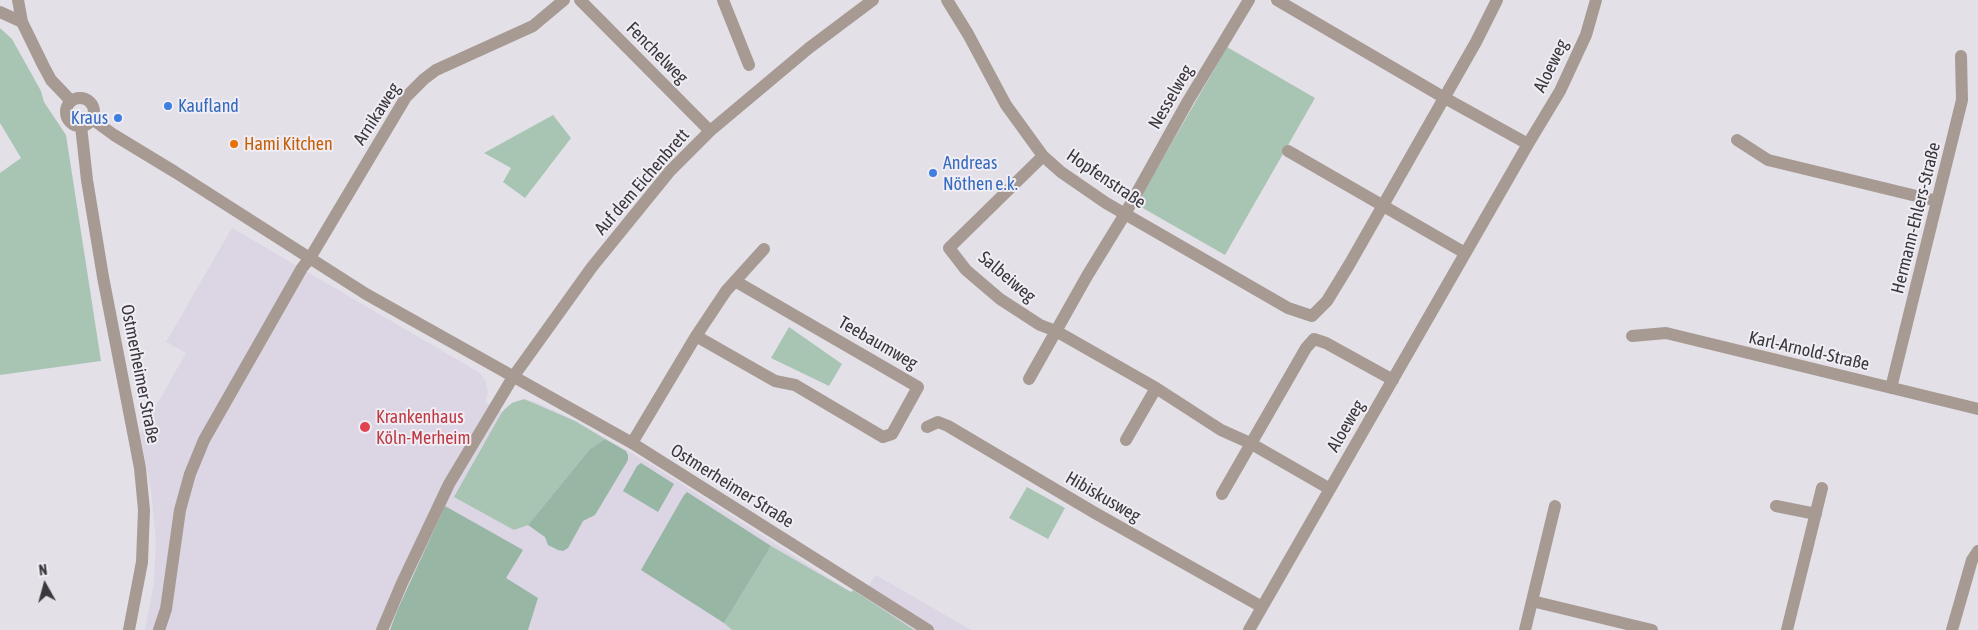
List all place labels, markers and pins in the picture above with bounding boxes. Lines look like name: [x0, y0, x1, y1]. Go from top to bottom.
place label: Kaufland: [178, 95, 239, 117]
marker: Kaufland: [162, 100, 174, 112]
place label: Kraus: [71, 107, 108, 129]
marker: Kraus: [112, 112, 124, 124]
place label: Hami Kitchen: [244, 133, 333, 155]
marker: Hami Kitchen: [228, 138, 240, 150]
place label: Andreas Nöthen e.k.: [943, 152, 1018, 194]
marker: Andreas Nöthen e.k.: [927, 167, 939, 179]
place label: Krankenhaus Köln-Merheim: [376, 406, 470, 448]
marker: Krankenhaus Köln-Merheim: [358, 420, 372, 434]

